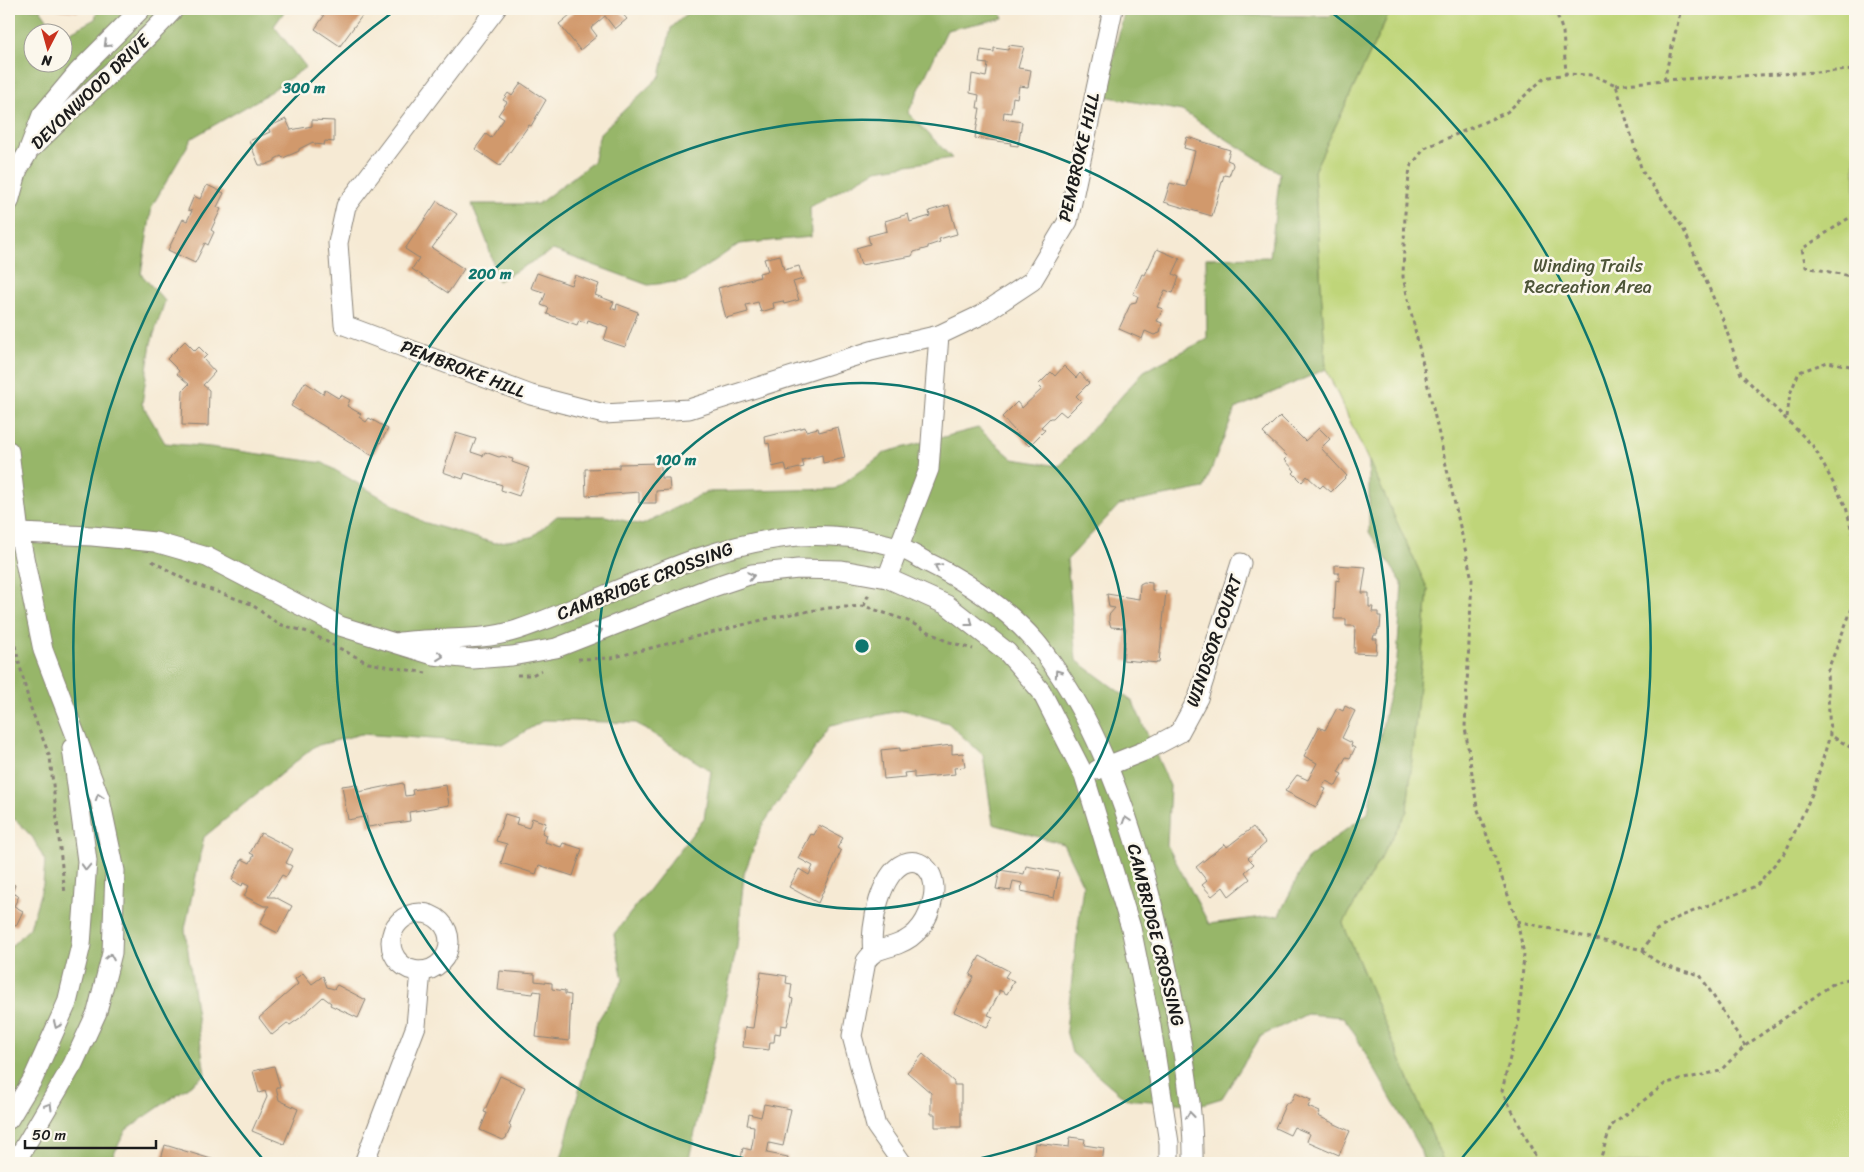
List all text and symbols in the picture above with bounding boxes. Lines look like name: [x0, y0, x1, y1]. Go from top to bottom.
north arrow: [22, 22, 72, 72]
street label: DEVONWOOD DRIVE: [26, 29, 154, 155]
one-way arrow: [104, 38, 113, 47]
text: 300 m: [282, 75, 326, 101]
street label: PEMBROKE HILL: [1049, 89, 1110, 225]
park label: Winding Trails Recreation Area: [1524, 250, 1652, 303]
text: 200 m: [467, 261, 512, 287]
street label: PEMBROKE HILL: [396, 330, 531, 408]
text: 100 m: [656, 447, 697, 473]
street label: CAMBRIDGE CROSSING: [552, 533, 738, 629]
one-way arrow: [934, 563, 943, 573]
street label: WINDSOR COURT: [1176, 569, 1252, 711]
one-way arrow: [746, 571, 755, 581]
one-way arrow: [964, 617, 973, 625]
one-way arrow: [594, 627, 602, 637]
centre of rings: [853, 637, 871, 655]
one-way arrow: [437, 650, 445, 661]
one-way arrow: [1055, 669, 1064, 679]
one-way arrow: [95, 793, 105, 801]
one-way arrow: [1122, 816, 1132, 825]
street label: CAMBRIDGE CROSSING: [1118, 840, 1194, 1030]
one-way arrow: [81, 863, 92, 871]
one-way arrow: [104, 953, 115, 962]
one-way arrow: [53, 1020, 64, 1029]
one-way arrow: [42, 1103, 52, 1112]
one-way arrow: [1185, 1110, 1196, 1118]
scale bar: [25, 1117, 156, 1149]
text: 50 m: [32, 1122, 67, 1148]

